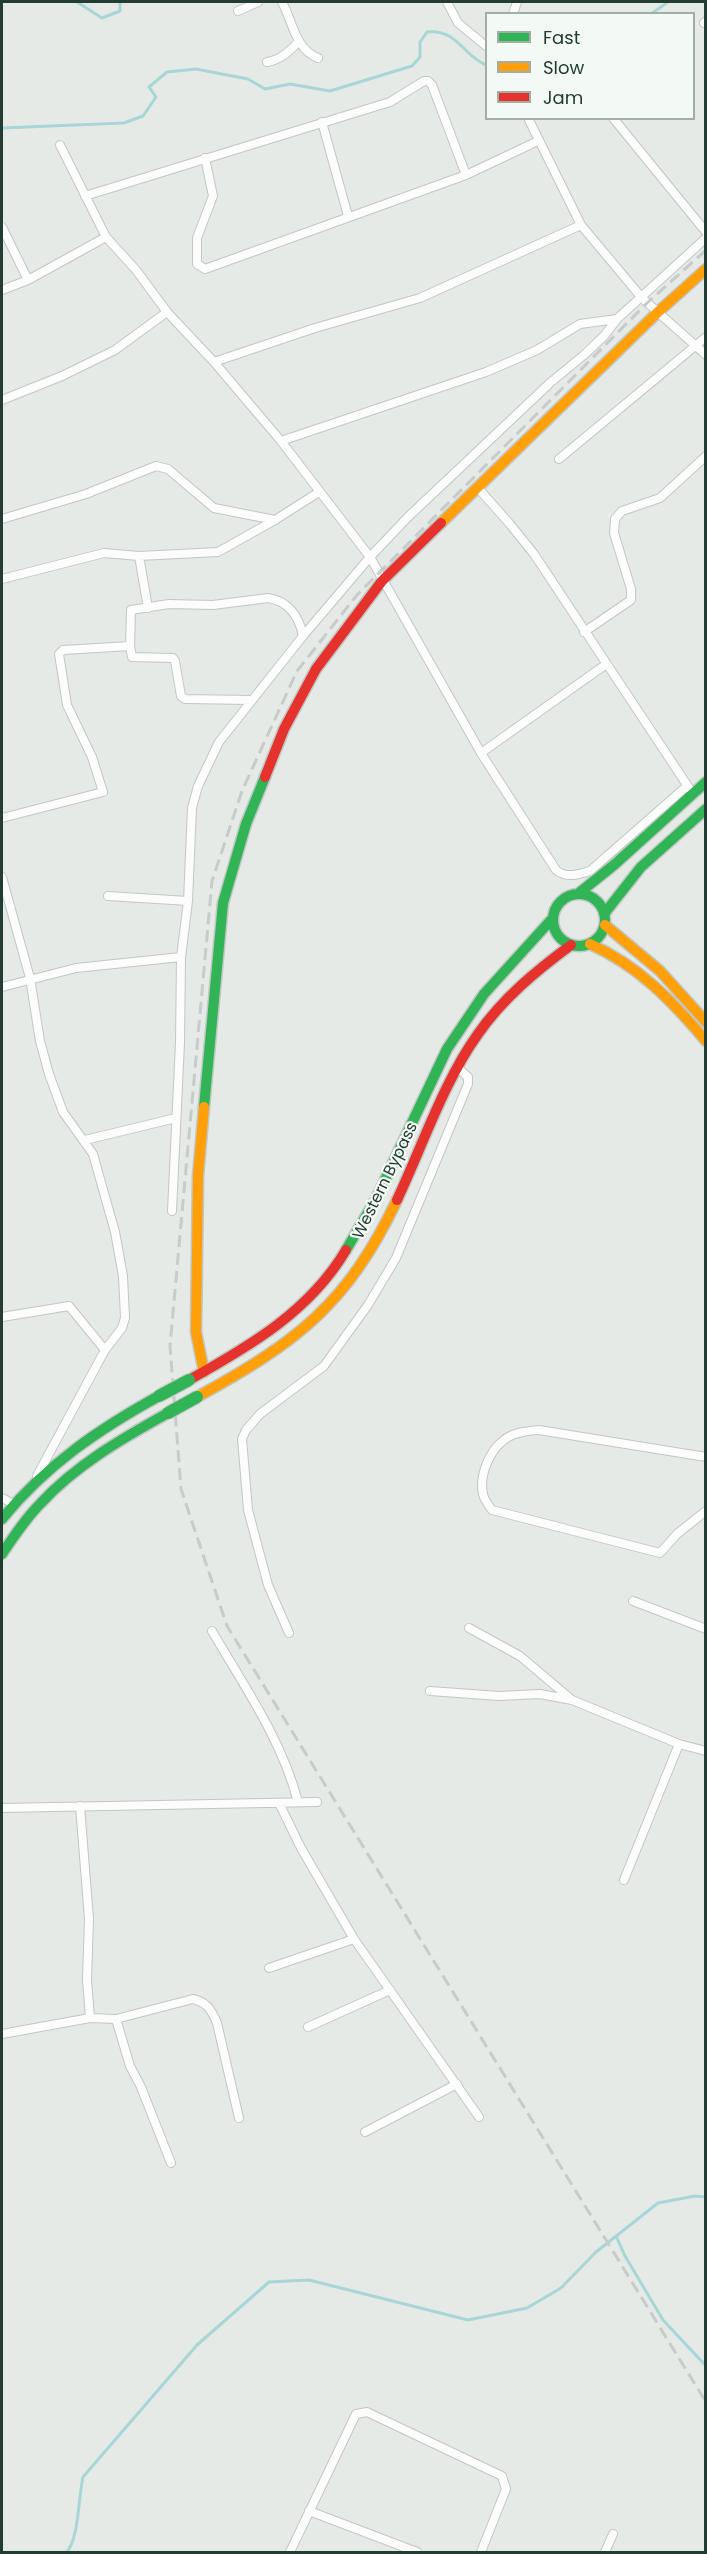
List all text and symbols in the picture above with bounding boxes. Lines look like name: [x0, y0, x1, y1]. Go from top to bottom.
legend: [485, 12, 695, 120]
text: Fast: [543, 25, 580, 50]
text: Slow: [543, 55, 584, 80]
text: Jam: [543, 85, 583, 110]
street label: Western Bypass: [349, 1120, 423, 1242]

